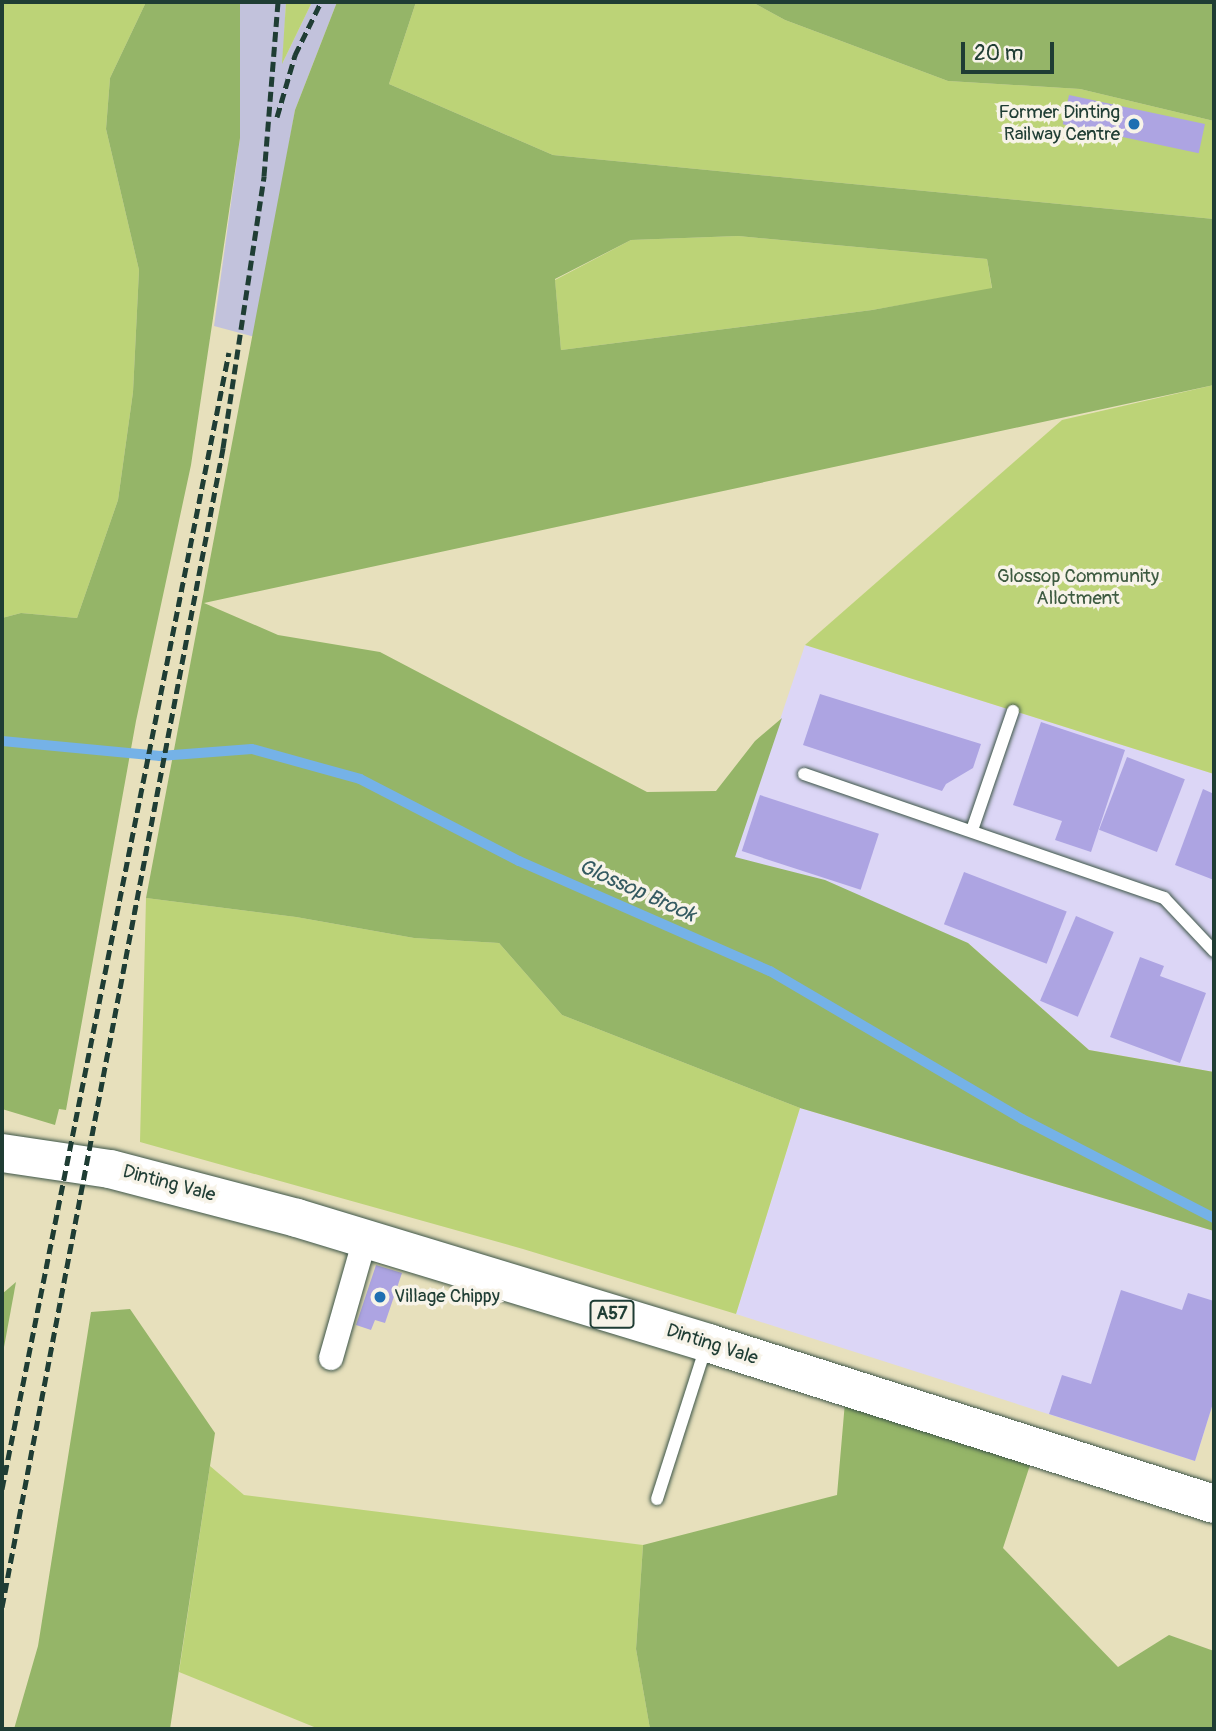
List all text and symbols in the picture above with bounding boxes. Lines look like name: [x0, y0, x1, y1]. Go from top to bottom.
scale bar: [964, 28, 1057, 72]
text: 20 m: [974, 40, 1023, 67]
place label: Former Dinting Railway Centre: [999, 102, 1120, 146]
marker: Former Dinting Railway Centre: [1126, 116, 1142, 132]
park label: Glossop Community Allotment: [997, 566, 1159, 610]
water label: Glossop Brook: [575, 854, 699, 928]
street label: Dinting Vale: [120, 1161, 218, 1207]
place label: Village Chippy: [394, 1286, 500, 1308]
marker: Village Chippy: [372, 1289, 388, 1305]
road number: A57: [589, 1300, 635, 1329]
street label: Dinting Vale: [663, 1319, 761, 1371]

